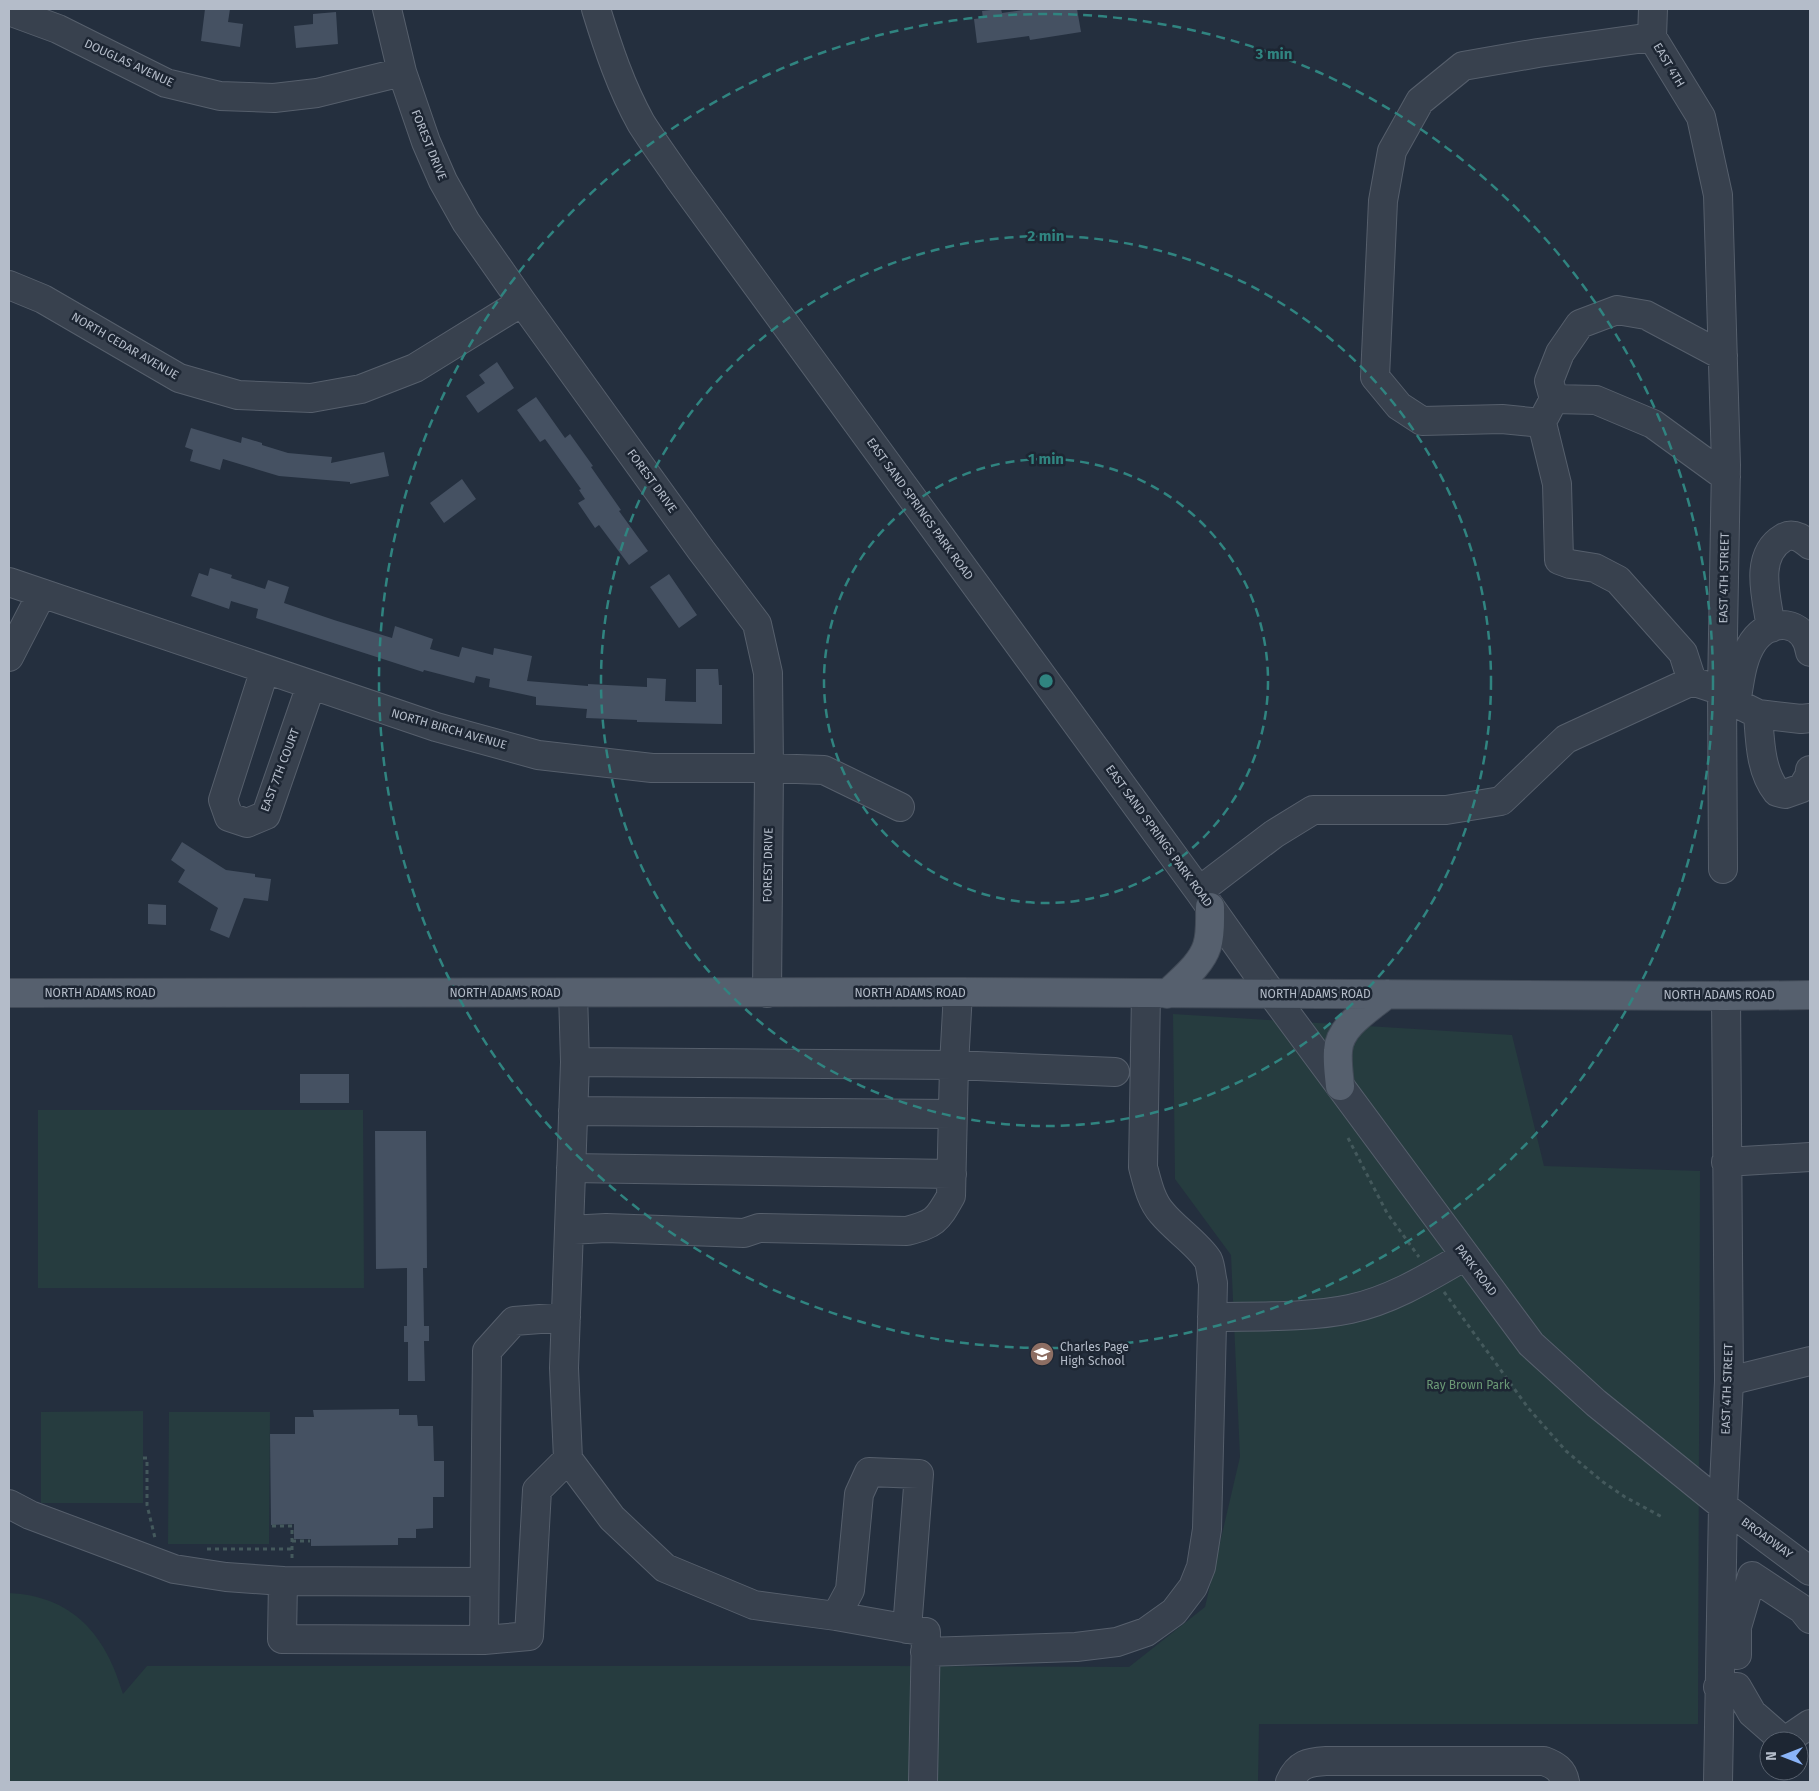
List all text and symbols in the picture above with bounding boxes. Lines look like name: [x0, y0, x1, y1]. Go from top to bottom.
street label: DOUGLAS AVENUE: [82, 36, 176, 90]
street label: EAST 4TH: [1650, 40, 1688, 90]
text: 3 min: [1255, 45, 1292, 63]
street label: FOREST DRIVE: [408, 108, 450, 182]
text: 2 min: [1028, 227, 1064, 245]
street label: NORTH CEDAR AVENUE: [69, 310, 181, 382]
street label: EAST SAND SPRINGS PARK ROAD: [864, 435, 976, 583]
street label: FOREST DRIVE: [624, 447, 680, 515]
text: 1 min: [1028, 450, 1064, 468]
street label: EAST 4TH STREET: [1716, 532, 1732, 624]
centre of rings: [1037, 672, 1055, 690]
street label: NORTH BIRCH AVENUE: [390, 706, 508, 752]
street label: EAST 7TH COURT: [258, 726, 303, 813]
street label: EAST SAND SPRINGS PARK ROAD: [1103, 762, 1215, 910]
street label: FOREST DRIVE: [760, 827, 776, 903]
street label: NORTH ADAMS ROAD: [44, 986, 156, 1000]
street label: NORTH ADAMS ROAD: [449, 986, 561, 1000]
street label: NORTH ADAMS ROAD: [854, 986, 966, 1000]
street label: NORTH ADAMS ROAD: [1259, 987, 1371, 1001]
street label: NORTH ADAMS ROAD: [1663, 988, 1775, 1002]
street label: PARK ROAD: [1452, 1242, 1500, 1299]
place label: Charles Page High School: [1060, 1340, 1129, 1368]
school or university icon: Charles Page High School: [1029, 1341, 1055, 1367]
street label: EAST 4TH STREET: [1718, 1342, 1736, 1435]
park label: Ray Brown Park: [1426, 1378, 1511, 1392]
street label: BROADWAY: [1739, 1515, 1796, 1562]
north arrow: [1759, 1731, 1809, 1781]
text: N: [1763, 1751, 1780, 1761]

